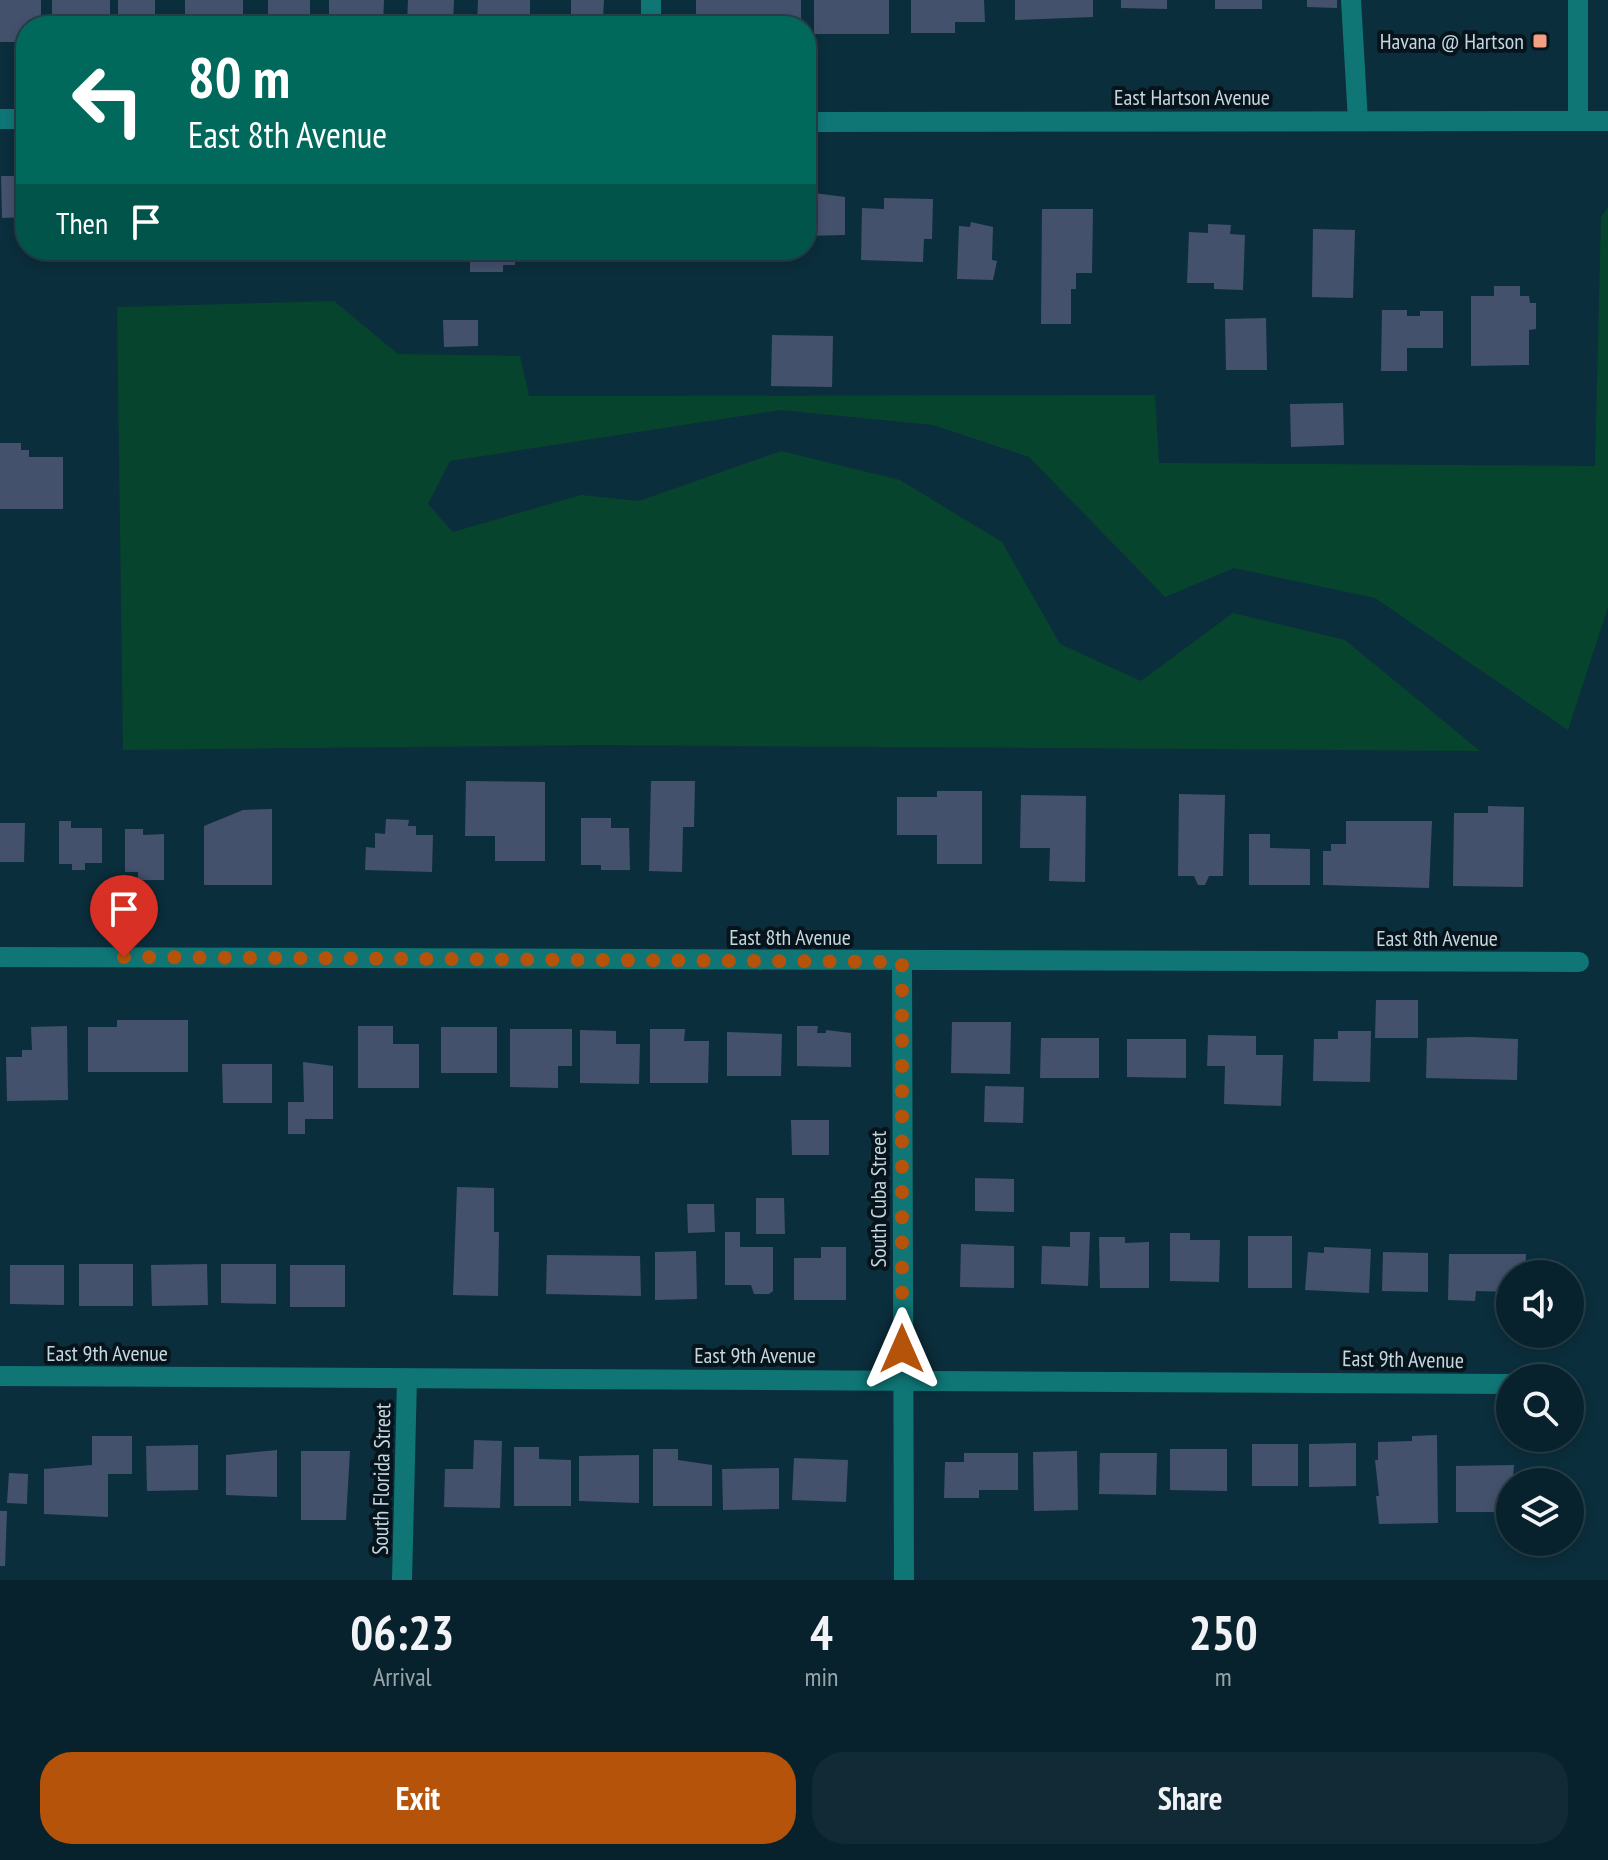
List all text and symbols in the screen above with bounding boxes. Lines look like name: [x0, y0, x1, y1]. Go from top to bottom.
place label: Havana @ Hartson: [1380, 27, 1524, 55]
marker: Havana @ Hartson: [1531, 32, 1549, 50]
text: 80 m: [188, 41, 290, 113]
icon: left: [56, 48, 160, 152]
street label: East Hartson Avenue: [1114, 83, 1270, 111]
text: East 8th Avenue: [188, 111, 387, 158]
icon: arrive: [124, 200, 168, 244]
text: Then: [56, 203, 108, 242]
pin: [90, 875, 158, 957]
icon: arrive: [102, 887, 146, 931]
street label: East 8th Avenue: [729, 923, 851, 951]
street label: East 8th Avenue: [1376, 924, 1498, 952]
street label: South Cuba Street: [864, 1131, 892, 1267]
map controls: [1496, 1260, 1584, 1556]
button: sound: [1496, 1260, 1584, 1348]
position arrow: [860, 1307, 944, 1391]
street label: East 9th Avenue: [46, 1339, 168, 1367]
street label: East 9th Avenue: [694, 1341, 816, 1369]
street label: East 9th Avenue: [1342, 1344, 1464, 1374]
button: search: [1496, 1364, 1584, 1452]
street label: South Florida Street: [366, 1403, 396, 1555]
button: layers: [1496, 1468, 1584, 1556]
text: 06:23: [350, 1601, 454, 1663]
text: 4: [810, 1601, 833, 1663]
text: 250: [1189, 1601, 1258, 1663]
text: Arrival: [373, 1660, 432, 1693]
text: min: [804, 1660, 838, 1693]
text: m: [1215, 1660, 1232, 1693]
button: Exit: [40, 1752, 796, 1844]
button: Share: [812, 1752, 1568, 1844]

